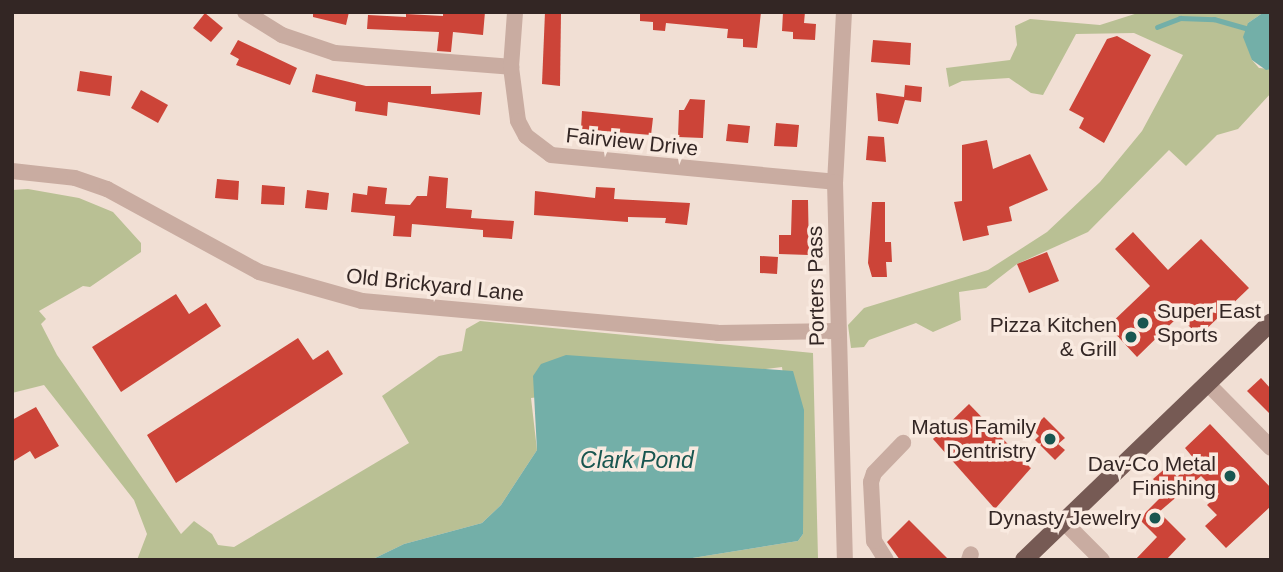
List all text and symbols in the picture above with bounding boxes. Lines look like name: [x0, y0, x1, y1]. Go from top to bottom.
street label: Fairview Drive: [565, 123, 699, 161]
street label: Porters Pass: [802, 226, 830, 346]
street label: Old Brickyard Lane: [345, 263, 525, 307]
place label: Super East Sports: [1157, 298, 1261, 348]
place label: Pizza Kitchen & Grill: [990, 312, 1117, 362]
marker: Super East Sports: [1135, 315, 1151, 331]
marker: Pizza Kitchen & Grill: [1123, 329, 1139, 345]
place label: Matus Family Dentristry: [911, 414, 1036, 464]
marker: Matus Family Dentristry: [1042, 431, 1058, 447]
water label: Clark Pond: [580, 446, 694, 474]
place label: Dav-Co Metal Finishing: [1088, 451, 1216, 501]
marker: Dav-Co Metal Finishing: [1222, 468, 1238, 484]
place label: Dynasty Jewelry: [988, 505, 1141, 531]
marker: Dynasty Jewelry: [1147, 510, 1163, 526]

